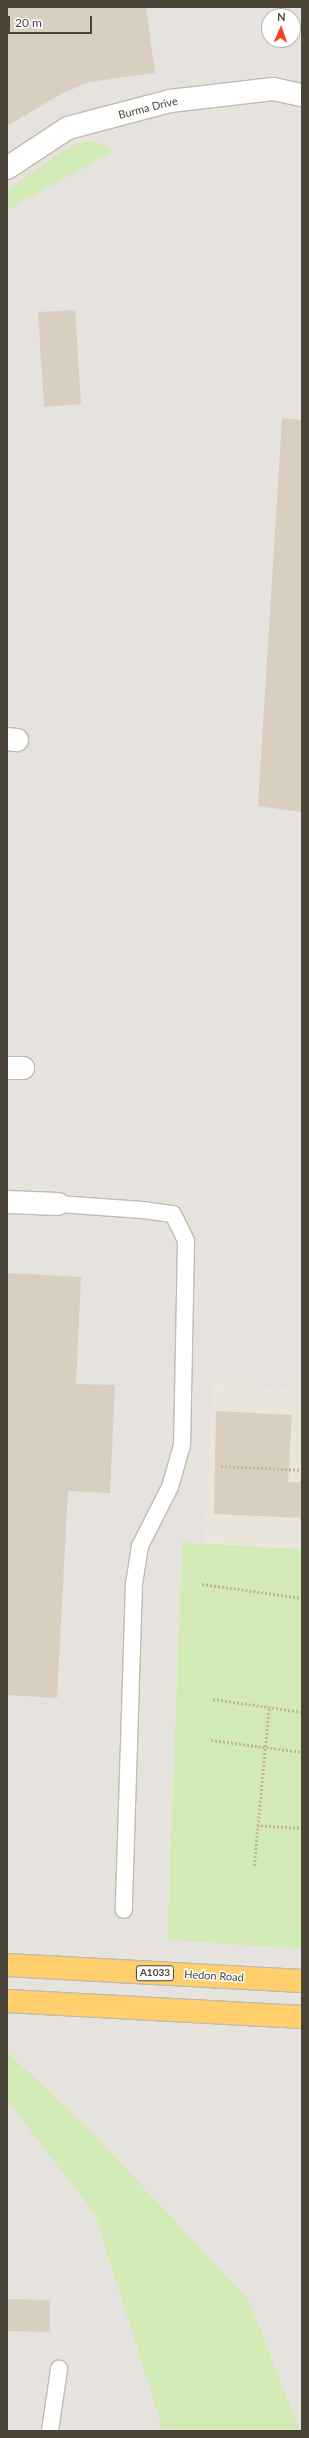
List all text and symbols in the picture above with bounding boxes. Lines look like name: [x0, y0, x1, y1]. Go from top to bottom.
scale bar: [10, 8, 94, 34]
north arrow: [261, 8, 301, 48]
text: N: [277, 10, 286, 23]
text: 20 m: [15, 15, 42, 30]
street label: Burma Drive: [117, 94, 179, 122]
road number: A1033: [135, 1965, 175, 1981]
street label: Hedon Road: [184, 1968, 244, 1984]

